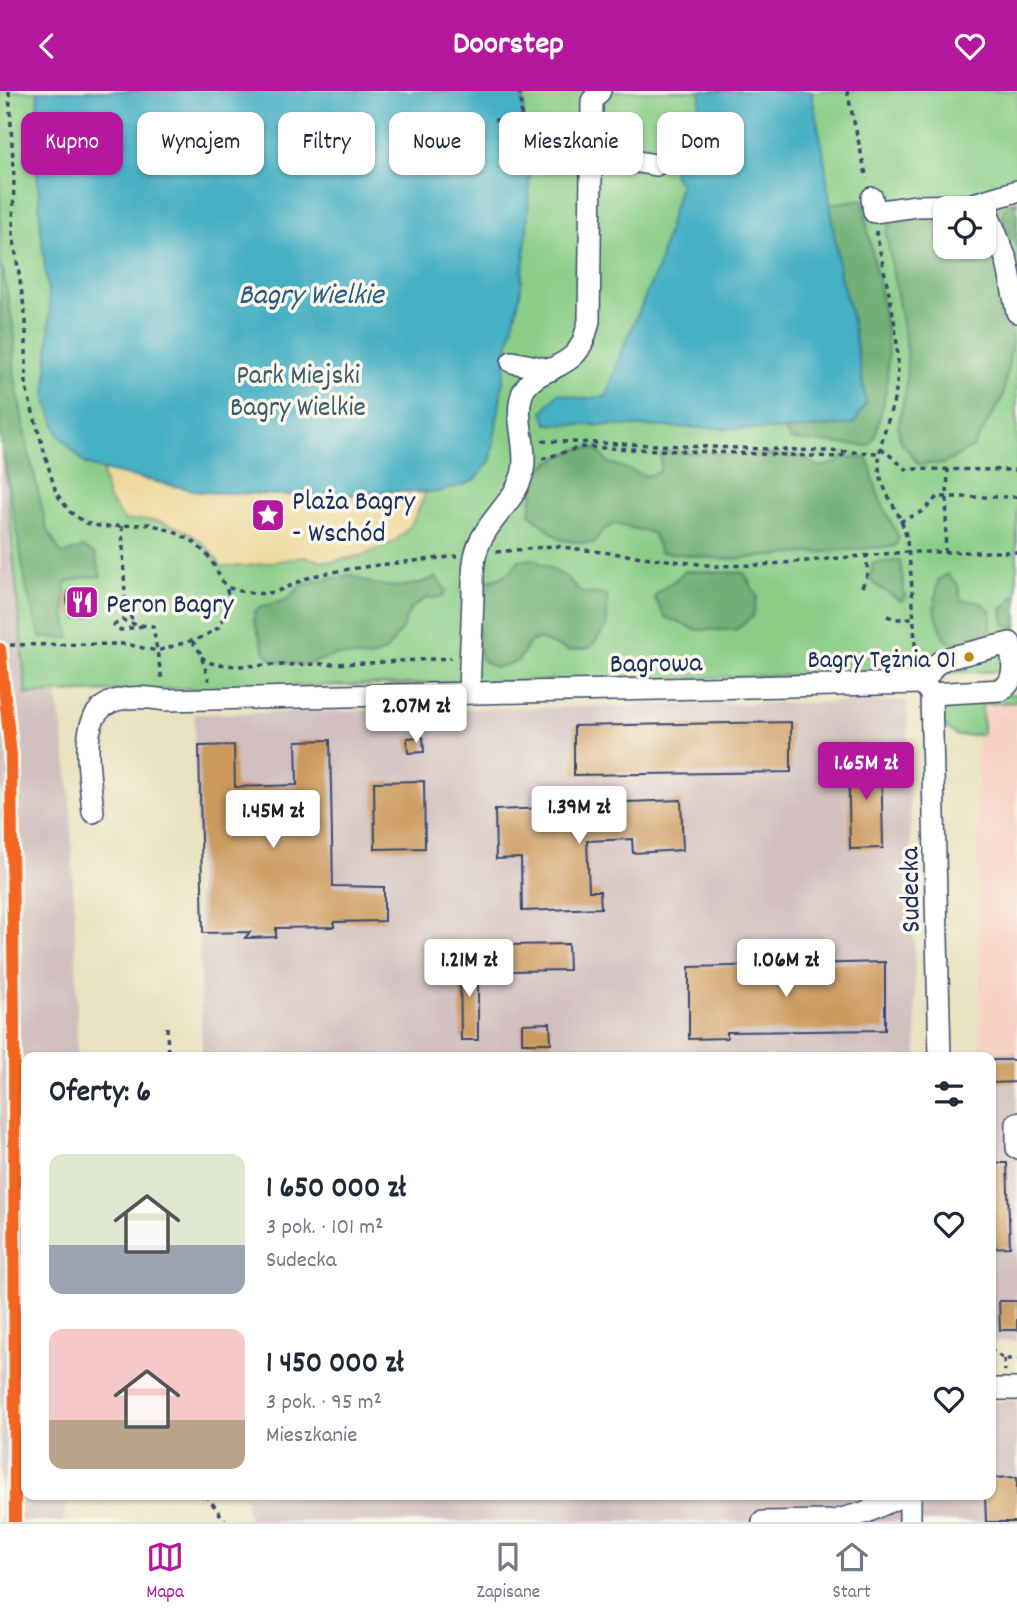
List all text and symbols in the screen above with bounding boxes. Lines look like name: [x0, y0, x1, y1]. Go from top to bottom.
text: Doorstep: [453, 23, 564, 69]
icon: back: [28, 27, 66, 65]
icon: heart: [951, 27, 989, 65]
chip: Kupno: [21, 112, 123, 175]
chip: Wynajem: [137, 112, 264, 175]
chip: Filtry: [278, 112, 375, 175]
chip: Nowe: [389, 112, 485, 175]
chip: Mieszkanie: [499, 112, 643, 175]
chip: Dom: [657, 112, 744, 175]
map controls: [933, 196, 996, 259]
button: locate: [933, 196, 996, 259]
water label: Bagry Wielkie: [238, 276, 386, 319]
park label: Park Miejski Bagry Wielkie: [230, 358, 366, 430]
place label: Plaża Bagry - Wschód: [292, 484, 416, 556]
place icon: Plaża Bagry - Wschód: [249, 496, 287, 534]
restaurant icon: Peron Bagry: [63, 583, 101, 621]
place label: Peron Bagry: [106, 587, 234, 627]
place label: Bagry Tężnia 01: [807, 643, 956, 680]
street label: Bagrowa: [609, 645, 704, 687]
marker: Bagry Tężnia 01: [962, 650, 976, 664]
pin: 2.07M zł: [344, 685, 488, 745]
text: 2.07M zł: [382, 691, 450, 724]
pin: 1.65M zł: [794, 743, 938, 802]
text: 1.65M zł: [834, 748, 898, 781]
pin: 1.39M zł: [507, 787, 651, 846]
pin: 1.45M zł: [201, 791, 345, 850]
text: 1.39M zł: [548, 792, 610, 825]
text: 1.45M zł: [242, 796, 304, 829]
street label: Sudecka: [892, 846, 934, 933]
pin: 1.21M zł: [397, 939, 541, 999]
pin: 1.06M zł: [714, 939, 858, 999]
text: 1.21M zł: [440, 945, 498, 978]
text: 1.06M zł: [753, 945, 819, 978]
text: Oferty: 6: [49, 1073, 151, 1116]
icon: filters: [930, 1075, 968, 1113]
text: 1 650 000 zł: [266, 1169, 406, 1212]
icon: home: [105, 1182, 189, 1266]
icon: heart: [930, 1205, 968, 1243]
text: 3 pok. · 101 m²: [266, 1212, 383, 1245]
text: Sudecka: [266, 1245, 336, 1278]
text: 1 450 000 zł: [266, 1344, 404, 1387]
icon: home: [105, 1357, 189, 1441]
icon: heart: [930, 1380, 968, 1418]
text: 3 pok. · 95 m²: [266, 1387, 382, 1420]
text: Mieszkanie: [266, 1420, 357, 1453]
tab: Mapa: [146, 1538, 184, 1607]
tab: Zapisane: [477, 1538, 540, 1607]
tab: Start: [832, 1538, 871, 1607]

